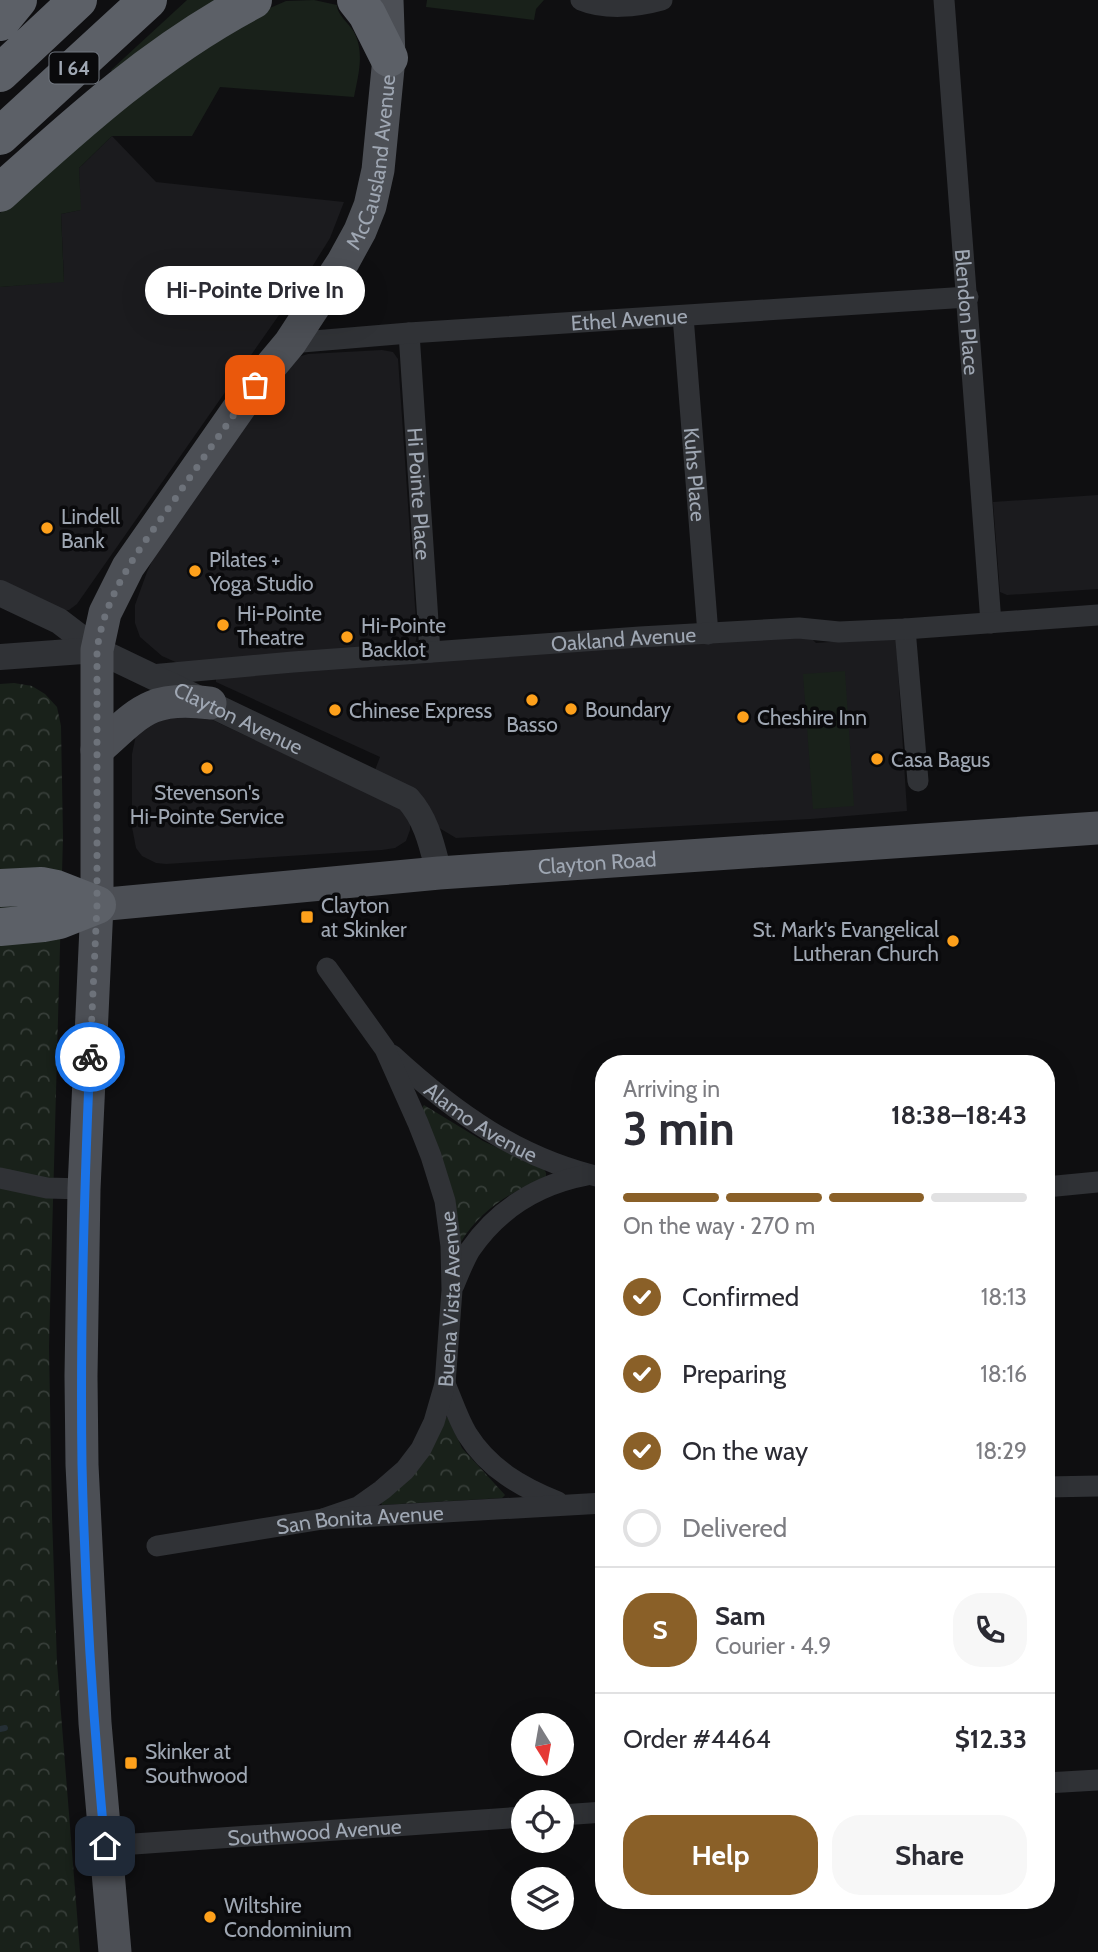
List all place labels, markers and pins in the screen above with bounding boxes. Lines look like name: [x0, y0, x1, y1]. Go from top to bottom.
callout: Hi-Pointe Drive In: [145, 266, 365, 315]
pin: [225, 355, 285, 415]
place label: Lindell Bank: [61, 504, 120, 553]
marker: Lindell Bank: [39, 520, 55, 536]
place label: Pilates + Yoga Studio: [208, 547, 314, 596]
marker: Pilates + Yoga Studio: [187, 563, 203, 579]
place label: Hi-Pointe Theatre: [237, 601, 322, 650]
place label: Hi-Pointe Backlot: [361, 613, 446, 662]
marker: Hi-Pointe Theatre: [215, 617, 231, 633]
marker: Hi-Pointe Backlot: [339, 629, 355, 645]
marker: Basso: [524, 692, 540, 708]
place label: Boundary: [585, 697, 671, 722]
place label: Chinese Express: [349, 698, 493, 723]
marker: Boundary: [563, 701, 579, 717]
marker: Chinese Express: [327, 702, 343, 718]
place label: Cheshire Inn: [757, 705, 867, 730]
marker: Cheshire Inn: [735, 709, 751, 725]
place label: Basso: [506, 712, 558, 737]
place label: Casa Bagus: [891, 747, 991, 772]
marker: Casa Bagus: [869, 751, 885, 767]
marker: Stevenson's Hi-Pointe Service: [199, 760, 215, 776]
place label: Stevenson's Hi-Pointe Service: [130, 780, 284, 829]
place label: Clayton at Skinker: [321, 893, 407, 942]
marker: Clayton at Skinker: [299, 909, 315, 925]
place label: St. Mark's Evangelical Lutheran Church: [753, 917, 939, 966]
marker: St. Mark's Evangelical Lutheran Church: [945, 933, 961, 949]
place label: Skinker at Southwood: [145, 1739, 248, 1788]
marker: Skinker at Southwood: [123, 1755, 139, 1771]
pin: [75, 1816, 135, 1876]
place label: Wiltshire Condominium: [224, 1893, 352, 1942]
marker: Wiltshire Condominium: [202, 1909, 218, 1925]

